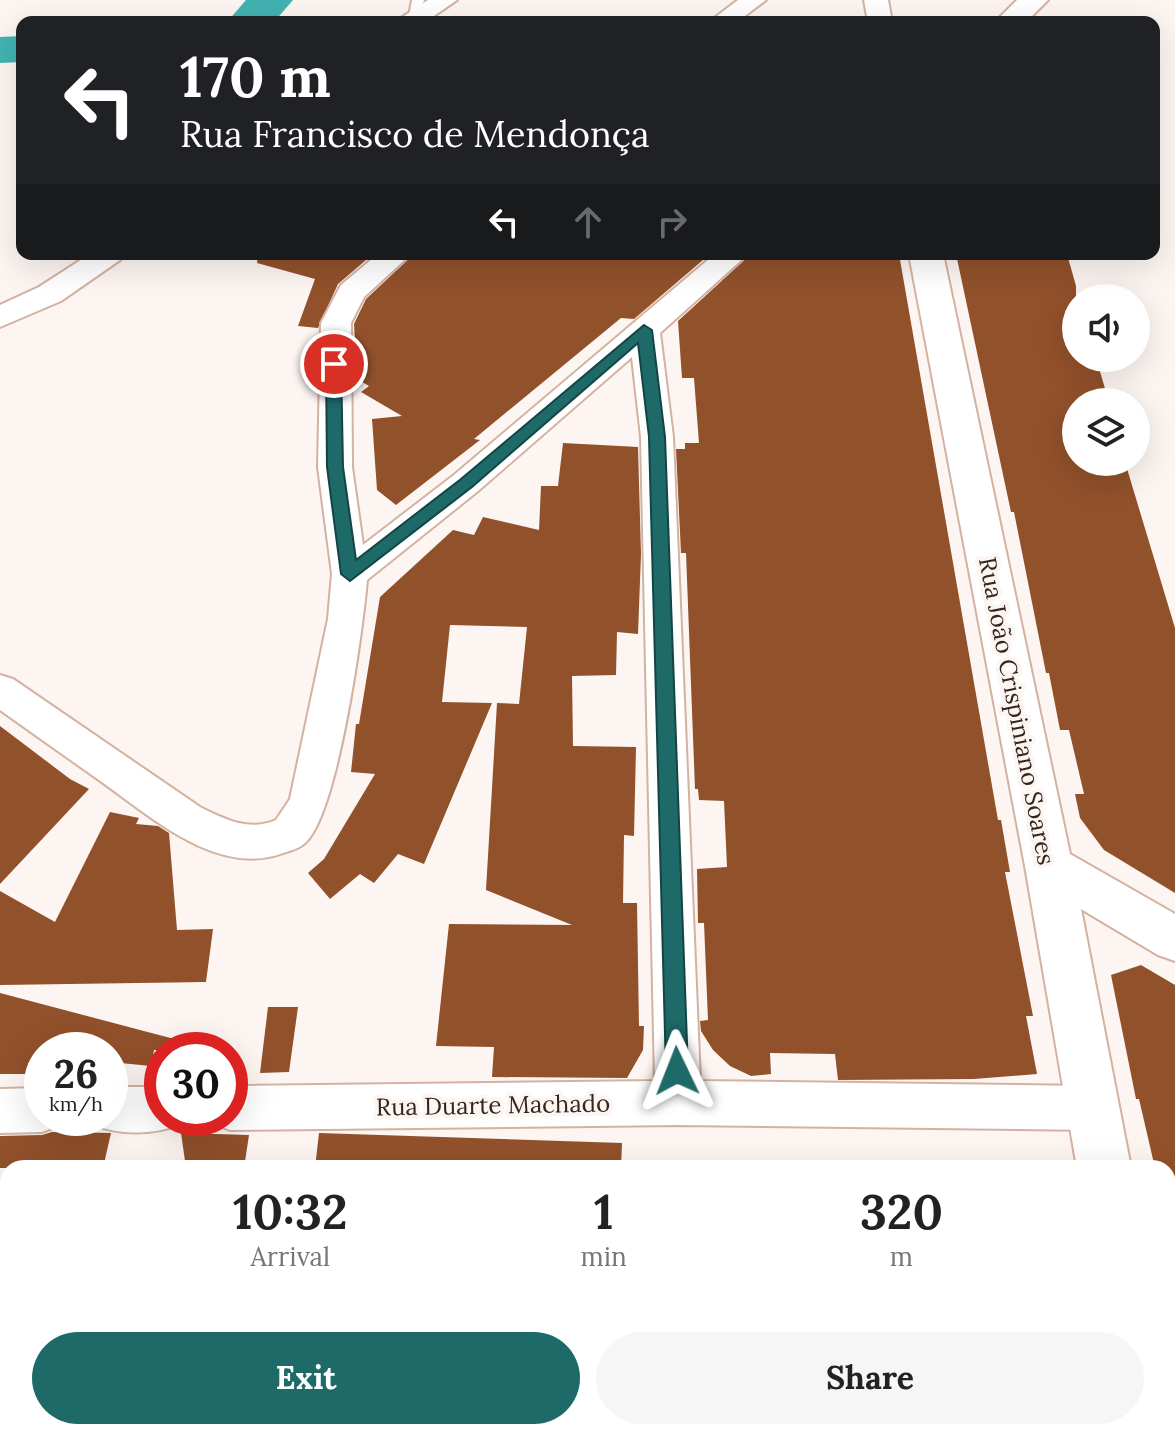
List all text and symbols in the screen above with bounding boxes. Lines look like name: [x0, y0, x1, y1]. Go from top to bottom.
text: 170 m: [180, 41, 331, 112]
icon: left: [48, 48, 152, 152]
text: Rua Francisco de Mendonça: [180, 111, 649, 157]
icon: left: [482, 200, 526, 244]
icon: ahead: [566, 200, 610, 244]
icon: right: [650, 200, 694, 244]
map controls: [1062, 284, 1150, 476]
button: sound: [1062, 284, 1150, 372]
pin: [300, 330, 368, 398]
icon: arrive: [312, 342, 356, 386]
button: layers: [1062, 388, 1150, 476]
street label: Rua João Crispiniano Soares: [972, 555, 1062, 867]
position arrow: [635, 1029, 719, 1113]
speed limit sign: 30: [144, 1032, 248, 1136]
text: 26: [54, 1048, 98, 1099]
street label: Rua Duarte Machado: [376, 1087, 610, 1123]
text: km/h: [49, 1091, 103, 1116]
text: 10:32: [233, 1181, 348, 1242]
text: 1: [594, 1181, 613, 1242]
text: 320: [860, 1181, 943, 1242]
text: Arrival: [251, 1240, 330, 1273]
text: min: [581, 1240, 627, 1273]
text: m: [890, 1240, 913, 1273]
button: Exit: [32, 1332, 580, 1424]
button: Share: [596, 1332, 1144, 1424]

